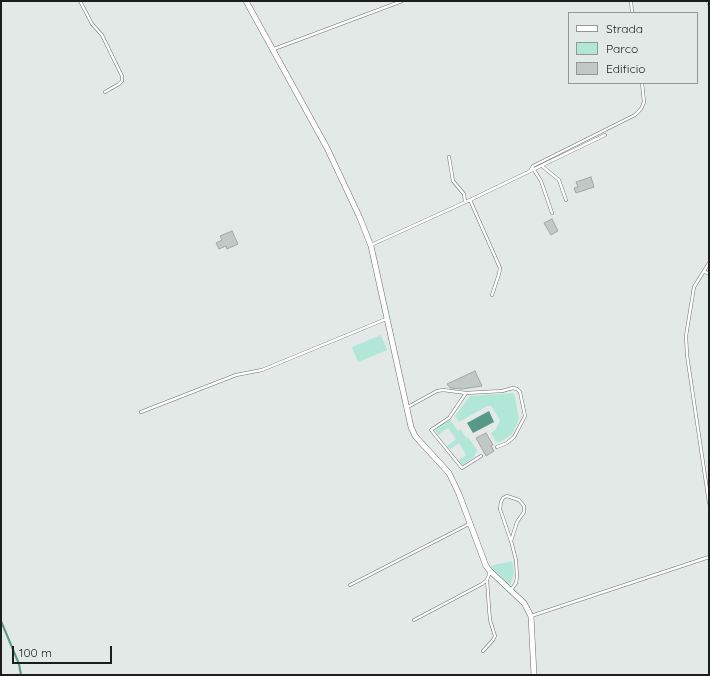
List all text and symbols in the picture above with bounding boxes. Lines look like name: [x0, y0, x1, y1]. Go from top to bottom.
legend: [568, 12, 698, 84]
text: Strada: [606, 21, 643, 36]
text: Parco: [606, 41, 638, 56]
text: Edificio: [606, 61, 646, 76]
scale bar: [14, 638, 114, 664]
text: 100 m: [19, 645, 52, 660]

